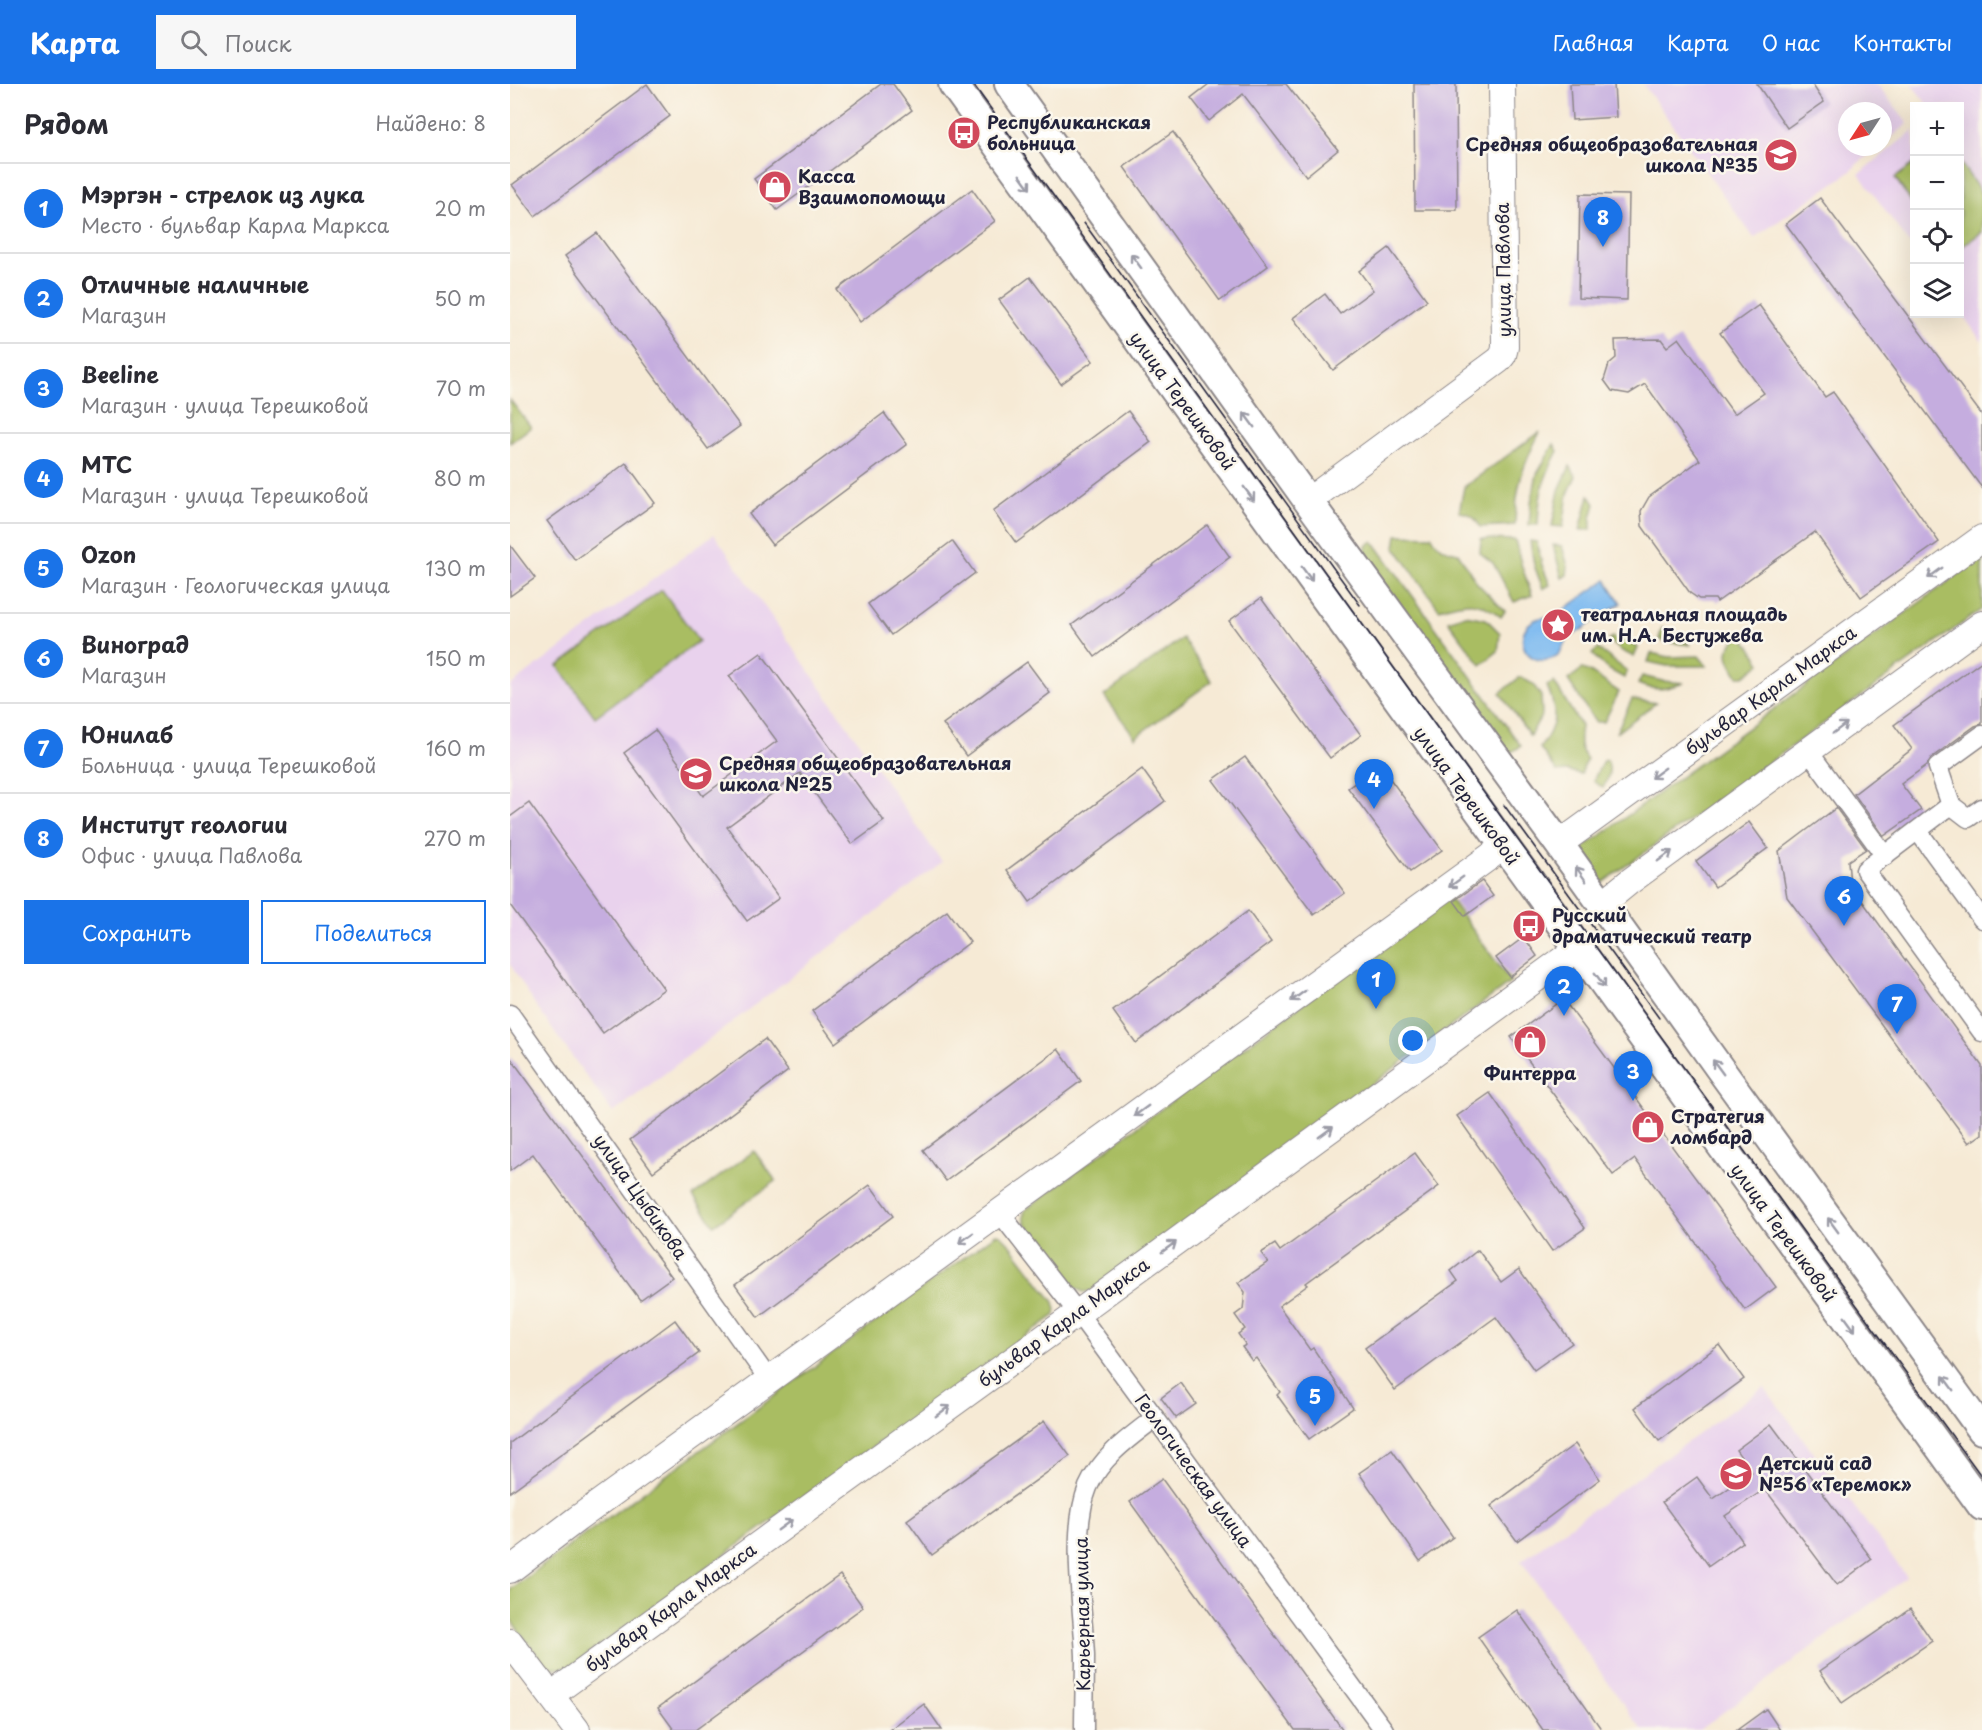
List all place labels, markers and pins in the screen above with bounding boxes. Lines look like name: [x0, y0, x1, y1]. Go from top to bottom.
place label: Республиканская больница: [987, 108, 1151, 156]
bus stop icon: Республиканская больница: [946, 115, 982, 151]
place label: Средняя общеобразовательная школа №35: [1466, 130, 1758, 178]
school or university icon: Средняя общеобразовательная школа №35: [1763, 137, 1799, 173]
place label: Касса Взаимопомощи: [798, 162, 946, 210]
shop icon: Касса Взаимопомощи: [757, 169, 793, 205]
pin: 8: [1584, 198, 1622, 247]
place label: театральная площадь им. Н.А. Бестужева: [1581, 600, 1788, 648]
place icon: театральная площадь им. Н.А. Бестужева: [1540, 607, 1576, 643]
place label: Средняя общеобразовательная школа №25: [719, 749, 1011, 797]
school or university icon: Средняя общеобразовательная школа №25: [678, 756, 714, 792]
pin: 4: [1354, 760, 1394, 809]
pin: 6: [1824, 876, 1864, 926]
place label: Русский драматический театр: [1552, 901, 1752, 949]
bus stop icon: Русский драматический театр: [1511, 908, 1547, 944]
pin: 1: [1356, 960, 1396, 1009]
pin: 2: [1544, 966, 1584, 1016]
pin: 7: [1878, 984, 1916, 1034]
shop icon: Финтерра: [1512, 1024, 1548, 1060]
pin: 3: [1614, 1052, 1652, 1101]
place label: Финтерра: [1484, 1059, 1576, 1086]
place label: Стратегия ломбард: [1670, 1102, 1765, 1150]
shop icon: Стратегия ломбард: [1630, 1109, 1666, 1145]
pin: 5: [1296, 1376, 1334, 1426]
place label: Детский сад №56 «Теремок»: [1758, 1449, 1912, 1497]
school or university icon: Детский сад №56 «Теремок»: [1718, 1456, 1754, 1492]

